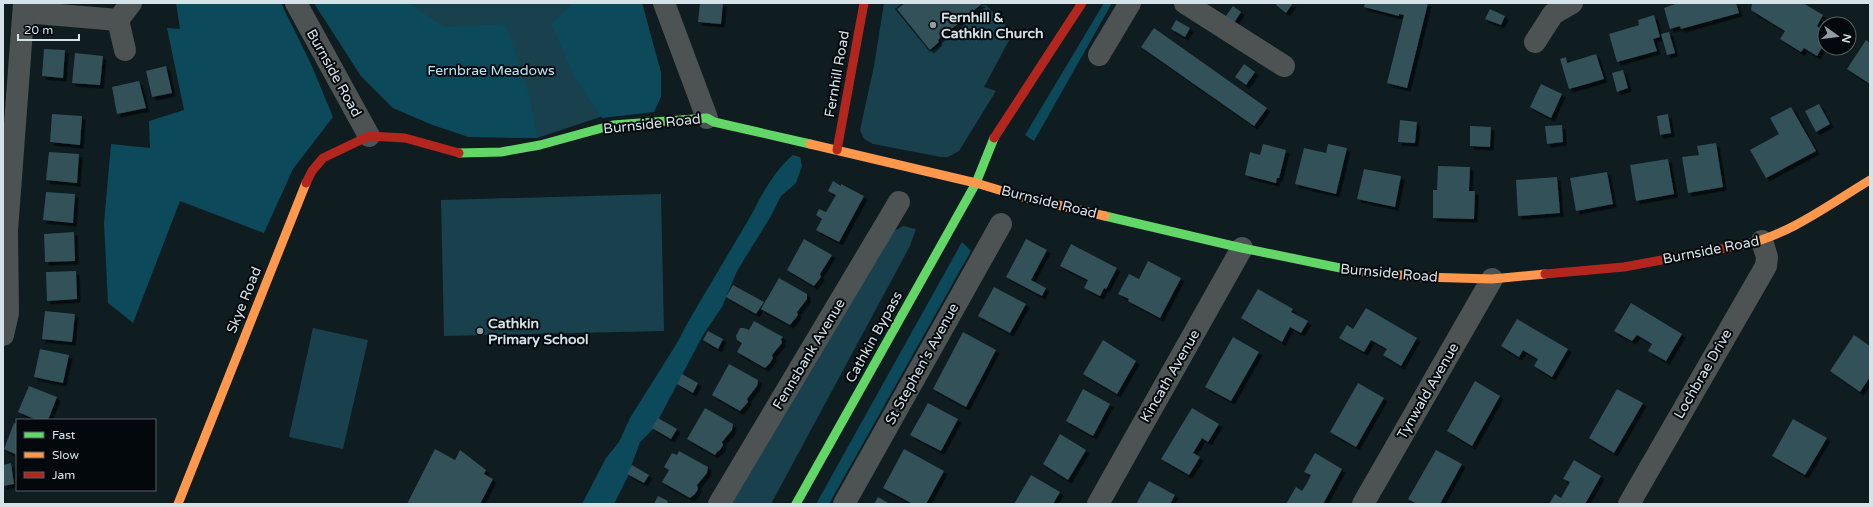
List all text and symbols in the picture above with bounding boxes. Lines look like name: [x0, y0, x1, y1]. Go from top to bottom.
place label: Fernhill & Cathkin Church: [941, 9, 1043, 42]
scale bar: [18, 16, 79, 42]
north arrow: [1817, 16, 1857, 56]
marker: Fernhill & Cathkin Church: [928, 20, 938, 30]
text: 20 m: [24, 23, 53, 37]
street label: Burnside Road: [303, 26, 365, 120]
street label: Fernhill Road: [821, 29, 853, 119]
text: N: [1839, 32, 1854, 44]
park label: Fernbrae Meadows: [427, 62, 555, 79]
street label: Burnside Road: [602, 110, 702, 138]
street label: Burnside Road: [999, 182, 1099, 222]
street label: Burnside Road: [1661, 232, 1761, 268]
street label: Burnside Road: [1340, 260, 1438, 286]
street label: Skye Road: [223, 264, 265, 336]
street label: Cathkin Bypass: [842, 288, 906, 386]
street label: Fennsbank Avenue: [769, 295, 849, 412]
street label: St Stephen's Avenue: [882, 300, 962, 428]
place label: Cathkin Primary School: [488, 315, 589, 348]
marker: Cathkin Primary School: [475, 326, 485, 336]
street label: Lochbrae Drive: [1670, 326, 1736, 422]
street label: Kincath Avenue: [1137, 327, 1203, 425]
street label: Tynwald Avenue: [1394, 340, 1462, 442]
legend: [16, 419, 156, 491]
text: Fast: [52, 428, 76, 442]
text: Slow: [52, 448, 79, 462]
text: Jam: [52, 468, 75, 482]

